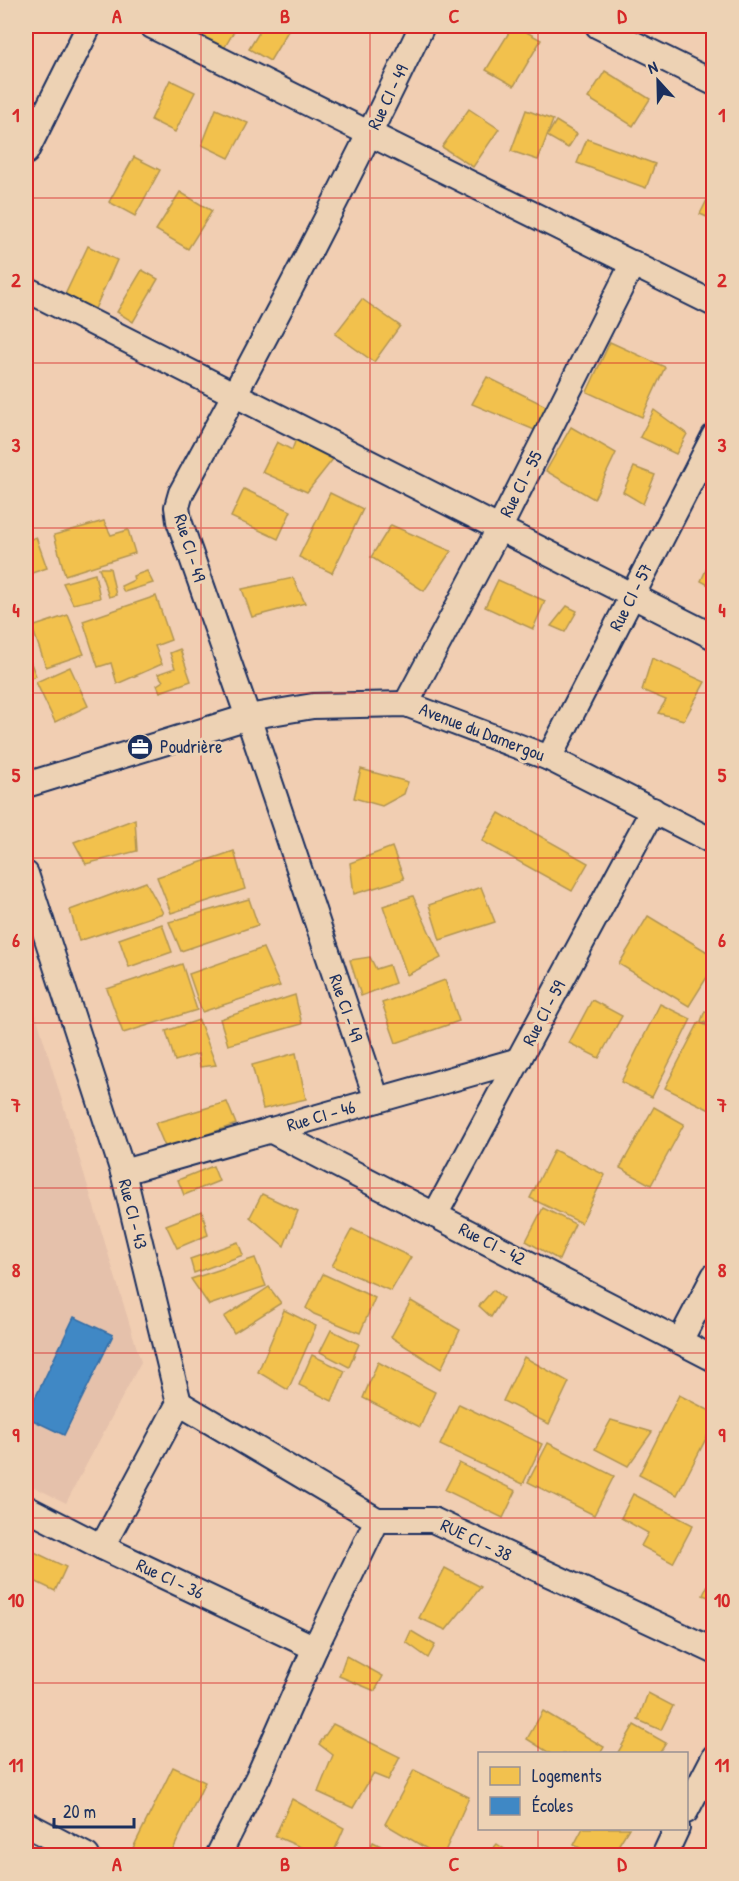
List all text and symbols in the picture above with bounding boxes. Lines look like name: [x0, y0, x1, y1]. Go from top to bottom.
text: A: [112, 2, 122, 29]
text: B: [280, 2, 290, 29]
text: C: [449, 2, 460, 29]
text: D: [617, 2, 627, 29]
north arrow: [628, 51, 688, 111]
text: N: [644, 55, 661, 79]
street label: Rue CI - 49: [361, 60, 414, 134]
text: 1: [12, 101, 20, 128]
text: 1: [718, 101, 726, 128]
text: 2: [11, 266, 21, 293]
text: 2: [717, 266, 727, 293]
text: 3: [12, 431, 21, 458]
text: 3: [718, 431, 727, 458]
street label: Rue CI - 55: [493, 446, 548, 521]
street label: Rue CI - 49: [168, 511, 213, 585]
street label: Rue CI - 57: [603, 559, 658, 635]
text: 4: [12, 596, 20, 623]
text: 4: [718, 596, 726, 623]
street label: Avenue du Damergou: [416, 696, 549, 767]
office icon: Poudrière: [125, 732, 155, 762]
place label: Poudrière: [160, 734, 222, 759]
text: 5: [12, 761, 21, 788]
text: 5: [718, 761, 727, 788]
text: 6: [12, 926, 20, 953]
text: 6: [718, 926, 726, 953]
street label: Rue CI - 49: [323, 971, 370, 1045]
street label: Rue CI - 59: [516, 975, 571, 1050]
text: 7: [10, 1091, 21, 1118]
text: 7: [716, 1091, 727, 1118]
street label: Rue CI - 46: [284, 1094, 358, 1137]
street label: Rue CI - 43: [113, 1176, 154, 1251]
street label: Rue CI - 42: [455, 1216, 530, 1271]
text: 8: [12, 1256, 21, 1283]
text: 8: [718, 1256, 727, 1283]
text: 9: [12, 1421, 20, 1448]
text: 9: [718, 1421, 726, 1448]
street label: RUE CI - 38: [437, 1512, 516, 1567]
street label: Rue CI - 36: [132, 1552, 208, 1605]
text: 10: [8, 1586, 24, 1613]
text: 10: [714, 1586, 730, 1613]
text: 11: [9, 1751, 23, 1778]
text: 11: [715, 1751, 729, 1778]
legend: [478, 1752, 688, 1830]
text: Logements: [532, 1763, 602, 1788]
scale bar: [54, 1791, 134, 1829]
text: Écoles: [532, 1793, 573, 1818]
text: 20 m: [63, 1799, 96, 1824]
text: A: [112, 1850, 122, 1877]
text: B: [280, 1850, 290, 1877]
text: C: [449, 1850, 460, 1877]
text: D: [617, 1850, 627, 1877]

